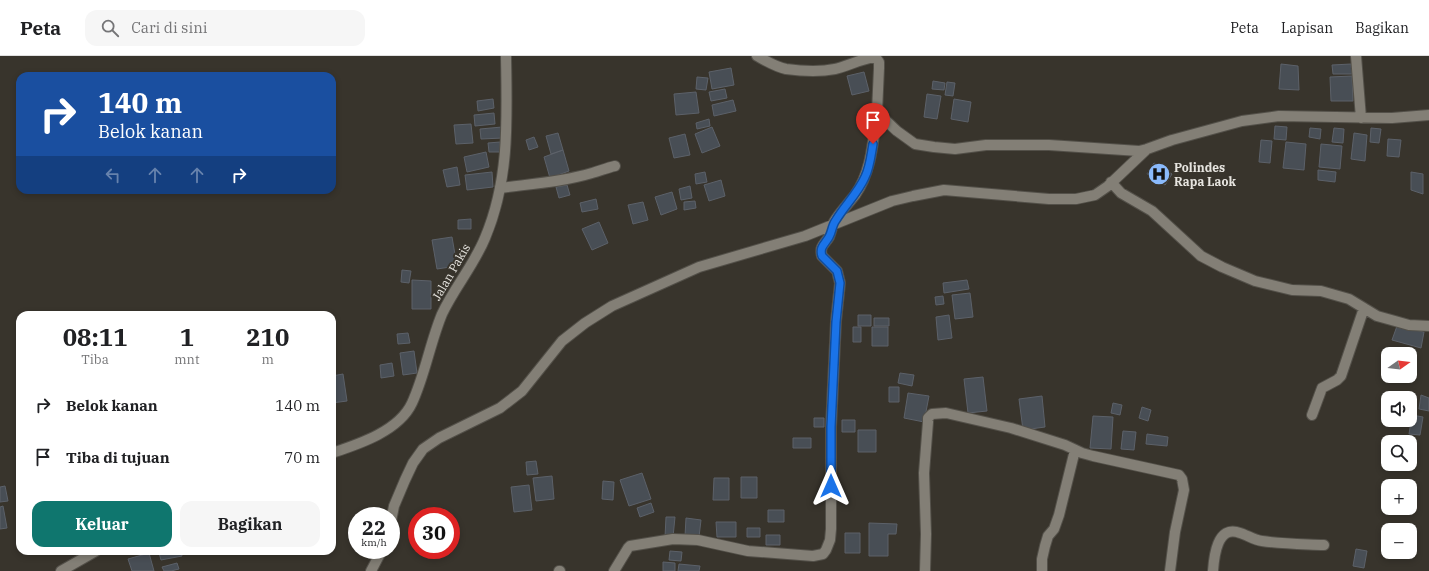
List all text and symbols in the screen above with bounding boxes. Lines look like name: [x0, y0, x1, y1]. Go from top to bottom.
search box: [85, 10, 365, 46]
text: Peta: [20, 16, 61, 40]
icon: search: [99, 17, 121, 39]
text: Cari di sini: [131, 18, 207, 37]
text: Peta: [1230, 19, 1259, 37]
text: Lapisan: [1281, 19, 1333, 37]
text: Bagikan: [1355, 19, 1409, 37]
text: 140 m: [98, 84, 182, 121]
icon: right: [32, 88, 84, 140]
pin: [856, 103, 890, 144]
icon: arrive: [862, 109, 884, 131]
text: Belok kanan: [98, 120, 203, 143]
place label: Polindes Rapa Laok: [1174, 160, 1236, 189]
hospital icon: Polindes Rapa Laok: [1146, 161, 1172, 187]
icon: left: [102, 164, 124, 186]
icon: ahead: [144, 164, 166, 186]
icon: ahead: [186, 164, 208, 186]
icon: right: [228, 164, 250, 186]
street label: Jalan Pakis: [429, 241, 473, 303]
text: 08:11: [63, 321, 128, 353]
text: 1: [180, 321, 194, 353]
text: 210: [246, 321, 289, 353]
north arrow: [1381, 347, 1417, 383]
map controls: [1381, 347, 1417, 559]
text: Tiba: [81, 351, 109, 368]
text: mnt: [174, 351, 199, 368]
text: m: [262, 351, 274, 368]
button: sound: [1381, 391, 1417, 427]
icon: right: [32, 394, 54, 416]
text: Belok kanan: [66, 396, 158, 415]
text: 140 m: [275, 396, 320, 415]
button: search: [1381, 435, 1417, 471]
icon: arrive: [32, 446, 54, 468]
text: Tiba di tujuan: [66, 448, 170, 467]
text: 70 m: [284, 448, 320, 467]
position arrow: [810, 465, 852, 507]
button: +: [1381, 479, 1417, 515]
button: Keluar: [32, 501, 172, 547]
button: Bagikan: [180, 501, 320, 547]
speed limit sign: 30: [408, 507, 460, 559]
text: 22: [362, 514, 386, 541]
button: −: [1381, 523, 1417, 559]
text: km/h: [361, 536, 387, 549]

